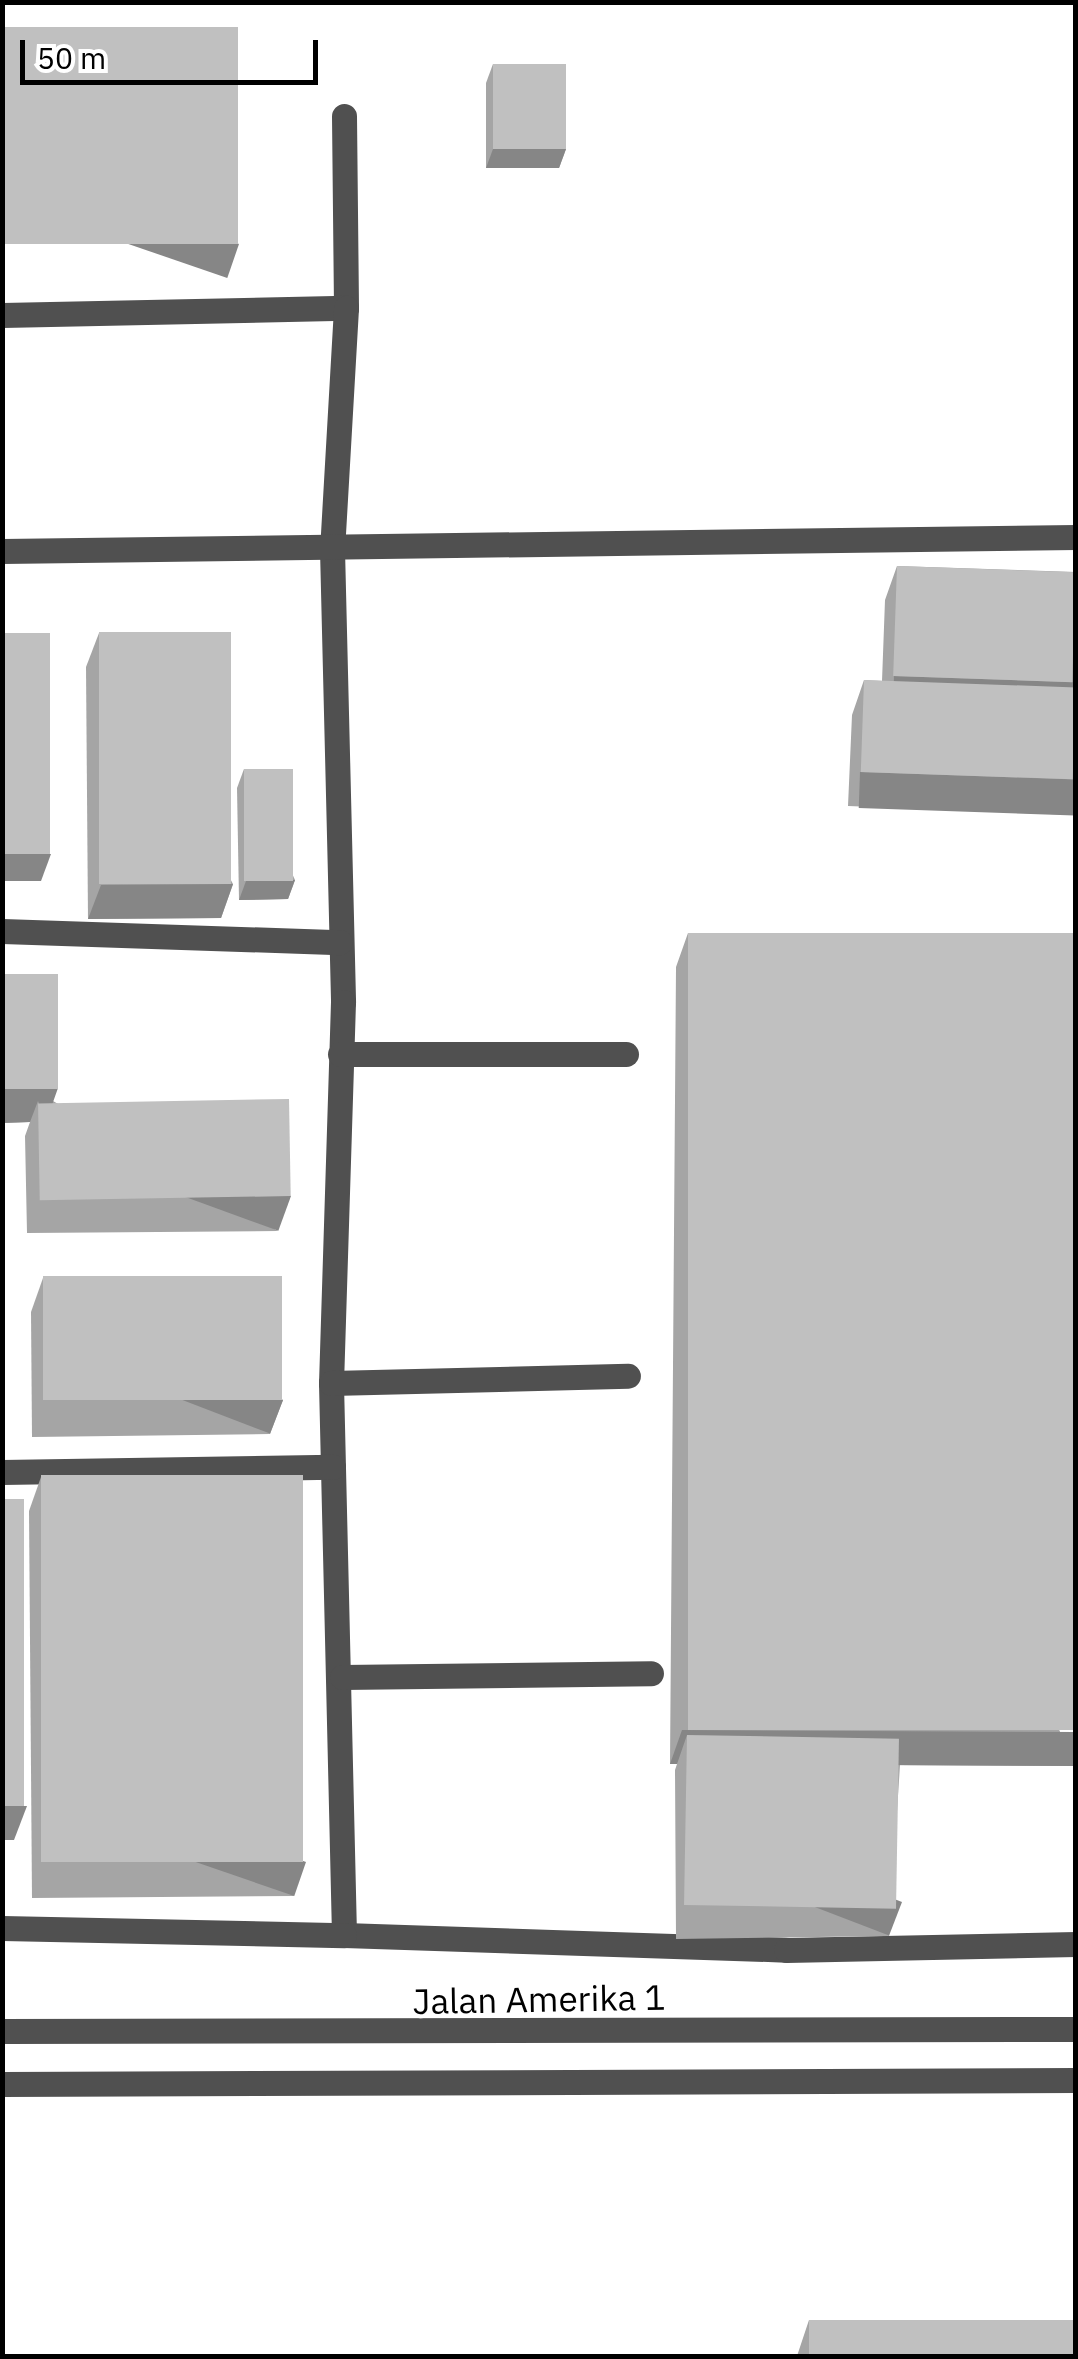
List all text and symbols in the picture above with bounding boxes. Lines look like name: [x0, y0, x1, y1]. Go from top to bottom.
scale bar: [25, 20, 322, 82]
text: 50 m: [37, 38, 106, 77]
street label: Jalan Amerika 1: [412, 1976, 666, 2022]

